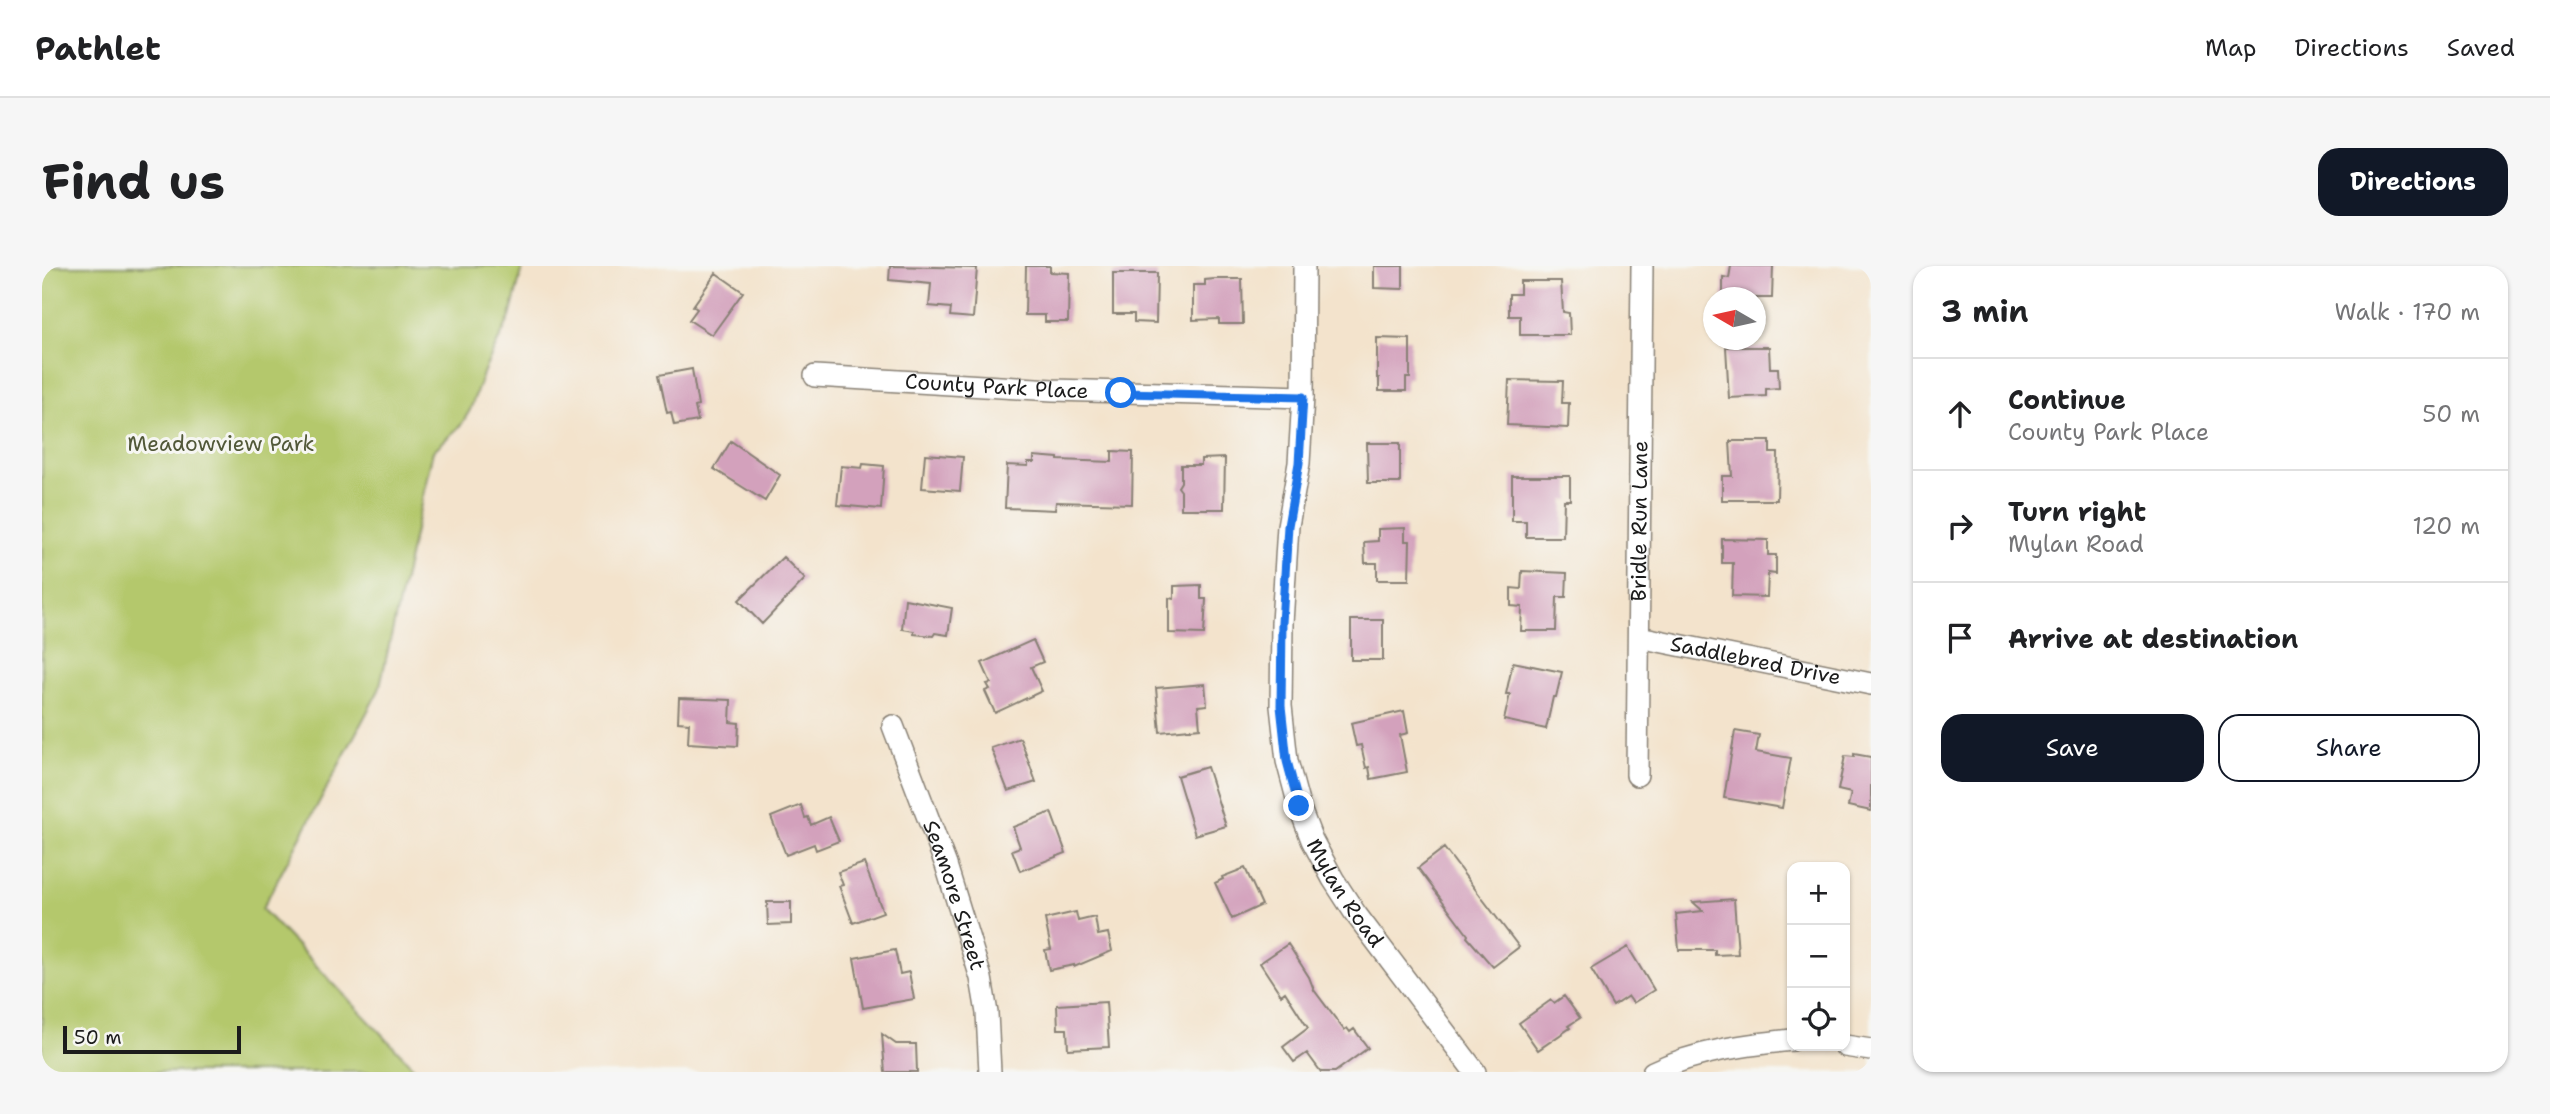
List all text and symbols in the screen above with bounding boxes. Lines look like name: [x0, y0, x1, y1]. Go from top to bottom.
text: Pathlet: [35, 26, 161, 71]
text: Map: [2205, 32, 2256, 64]
text: Directions: [2294, 32, 2409, 64]
text: Saved: [2447, 32, 2515, 64]
button: Directions: [2318, 148, 2508, 216]
text: Find us: [42, 149, 225, 215]
north arrow: [1703, 287, 1766, 350]
text: 3 min: [1941, 291, 2028, 332]
text: Walk · 170 m: [2335, 297, 2480, 327]
street label: County Park Place: [904, 367, 1089, 405]
route start: [1105, 377, 1136, 408]
text: Continue: [2008, 382, 2126, 417]
icon: ahead: [1941, 395, 1979, 433]
text: 50 m: [2422, 399, 2480, 429]
text: County Park Place: [2008, 417, 2209, 447]
park label: Meadowview Park: [127, 430, 315, 458]
street label: Bridle Run Lane: [1625, 441, 1654, 602]
text: Turn right: [2008, 494, 2146, 529]
icon: right: [1941, 507, 1979, 545]
text: 120 m: [2412, 511, 2480, 541]
text: Mylan Road: [2008, 529, 2144, 559]
icon: arrive: [1941, 619, 1979, 657]
text: Arrive at destination: [2008, 621, 2298, 656]
street label: Saddlebred Drive: [1668, 630, 1843, 692]
button: Save: [1941, 714, 2204, 782]
button: Share: [2218, 714, 2480, 782]
route end: [1283, 790, 1314, 821]
street label: Seamore Street: [916, 816, 992, 974]
street label: Mylan Road: [1300, 834, 1390, 953]
map controls: [1787, 862, 1850, 1051]
button: +: [1787, 862, 1850, 925]
button: −: [1787, 925, 1850, 988]
button: locate: [1787, 988, 1850, 1051]
scale bar: [63, 1023, 242, 1055]
text: 50 m: [74, 1025, 122, 1050]

